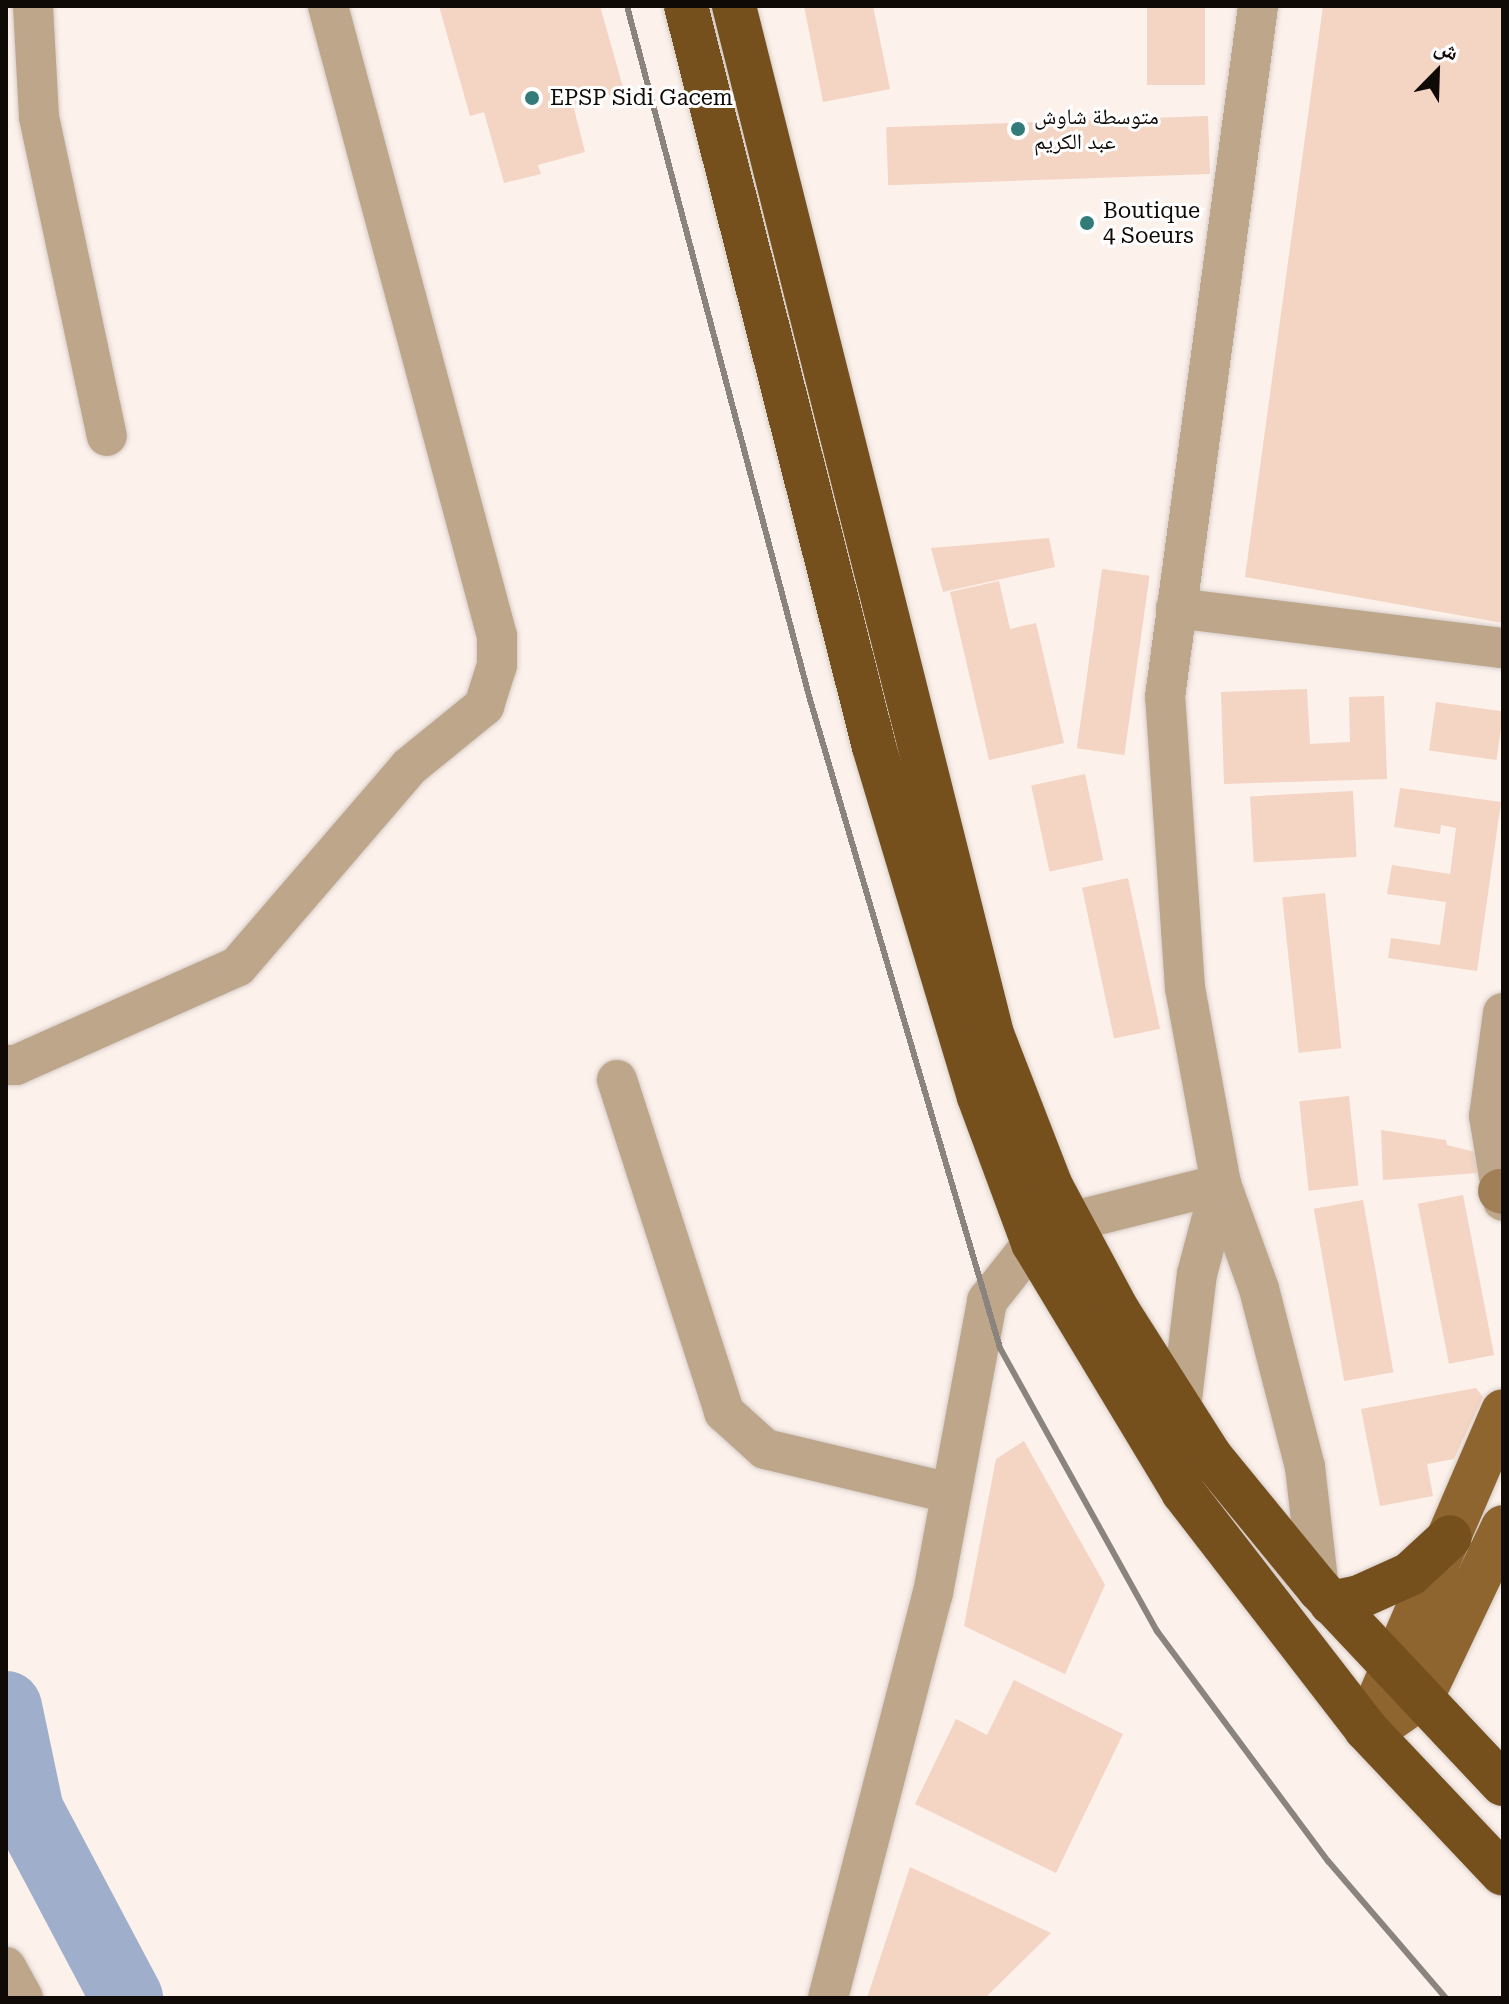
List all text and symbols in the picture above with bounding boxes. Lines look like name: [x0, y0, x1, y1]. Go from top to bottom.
north arrow: [1397, 32, 1477, 112]
text: ش: [1431, 33, 1462, 66]
place label: EPSP Sidi Gacem: [550, 85, 733, 111]
marker: EPSP Sidi Gacem: [521, 87, 543, 109]
place label: متوسطة شاوش عبد الكريم: [1034, 103, 1159, 154]
marker: متوسطة شاوش عبد الكريم: [1009, 120, 1027, 138]
place label: Boutique 4 Soeurs: [1103, 197, 1200, 248]
marker: Boutique 4 Soeurs: [1078, 214, 1096, 232]

